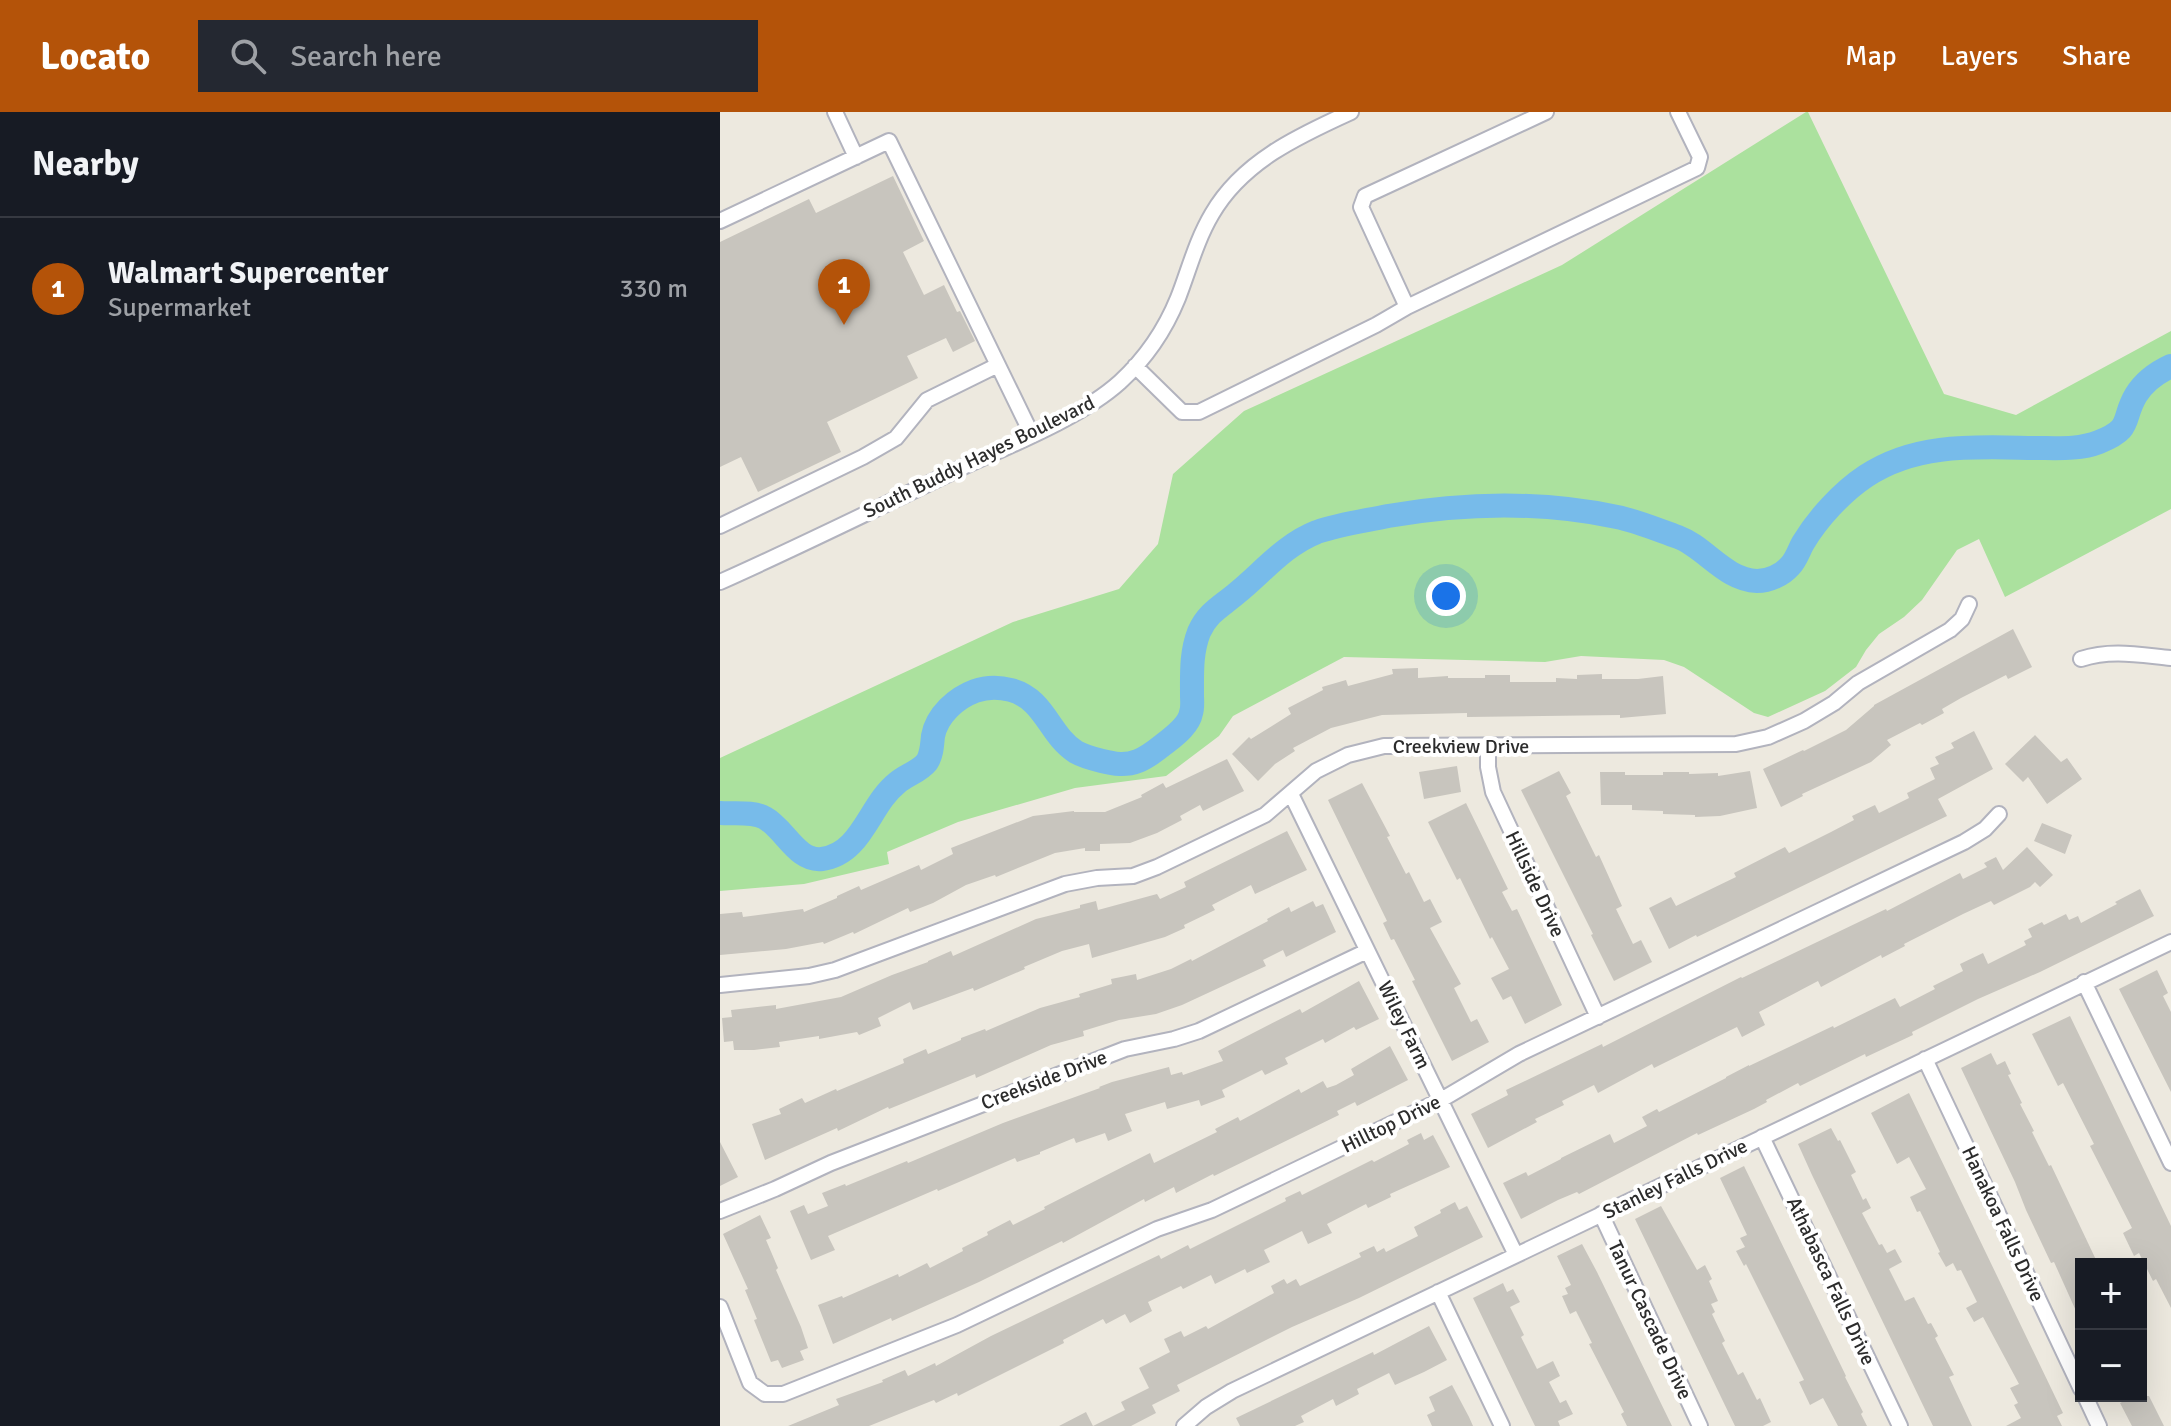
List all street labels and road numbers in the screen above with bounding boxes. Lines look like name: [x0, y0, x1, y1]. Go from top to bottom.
street label: South Buddy Hayes Boulevard: [859, 390, 1099, 524]
street label: Creekview Drive: [1393, 734, 1529, 759]
street label: Hillside Drive: [1499, 827, 1571, 941]
street label: Wiley Farm: [1372, 977, 1436, 1073]
street label: Creekside Drive: [977, 1044, 1111, 1116]
street label: Hilltop Drive: [1337, 1089, 1445, 1159]
street label: Stanley Falls Drive: [1599, 1133, 1751, 1225]
street label: Hanakoa Falls Drive: [1956, 1142, 2050, 1306]
street label: Athabasca Falls Drive: [1781, 1193, 1881, 1369]
street label: Tanur Cascade Drive: [1602, 1237, 1698, 1403]

